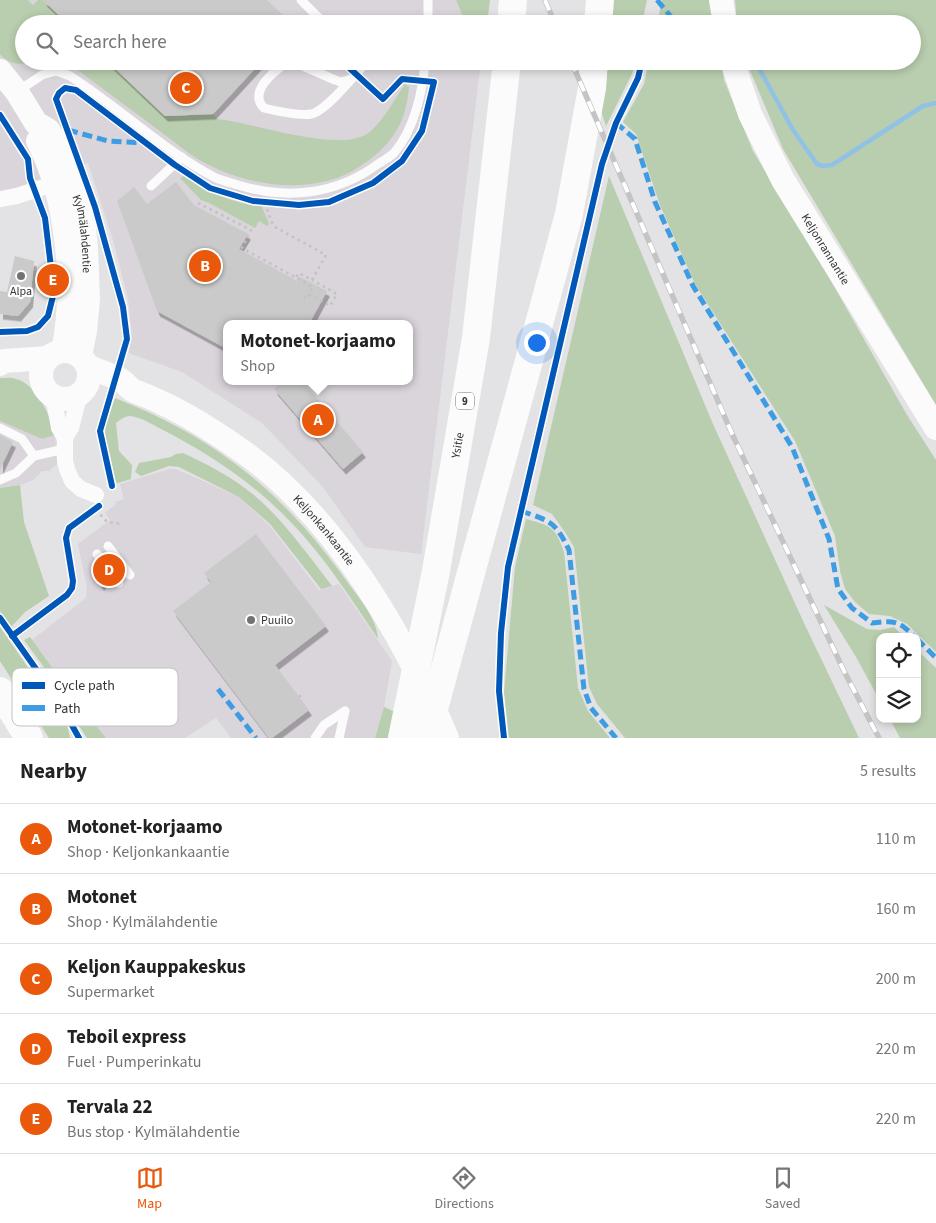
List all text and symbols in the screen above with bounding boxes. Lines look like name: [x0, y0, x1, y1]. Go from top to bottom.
search box: [15, 15, 921, 70]
icon: search: [33, 29, 61, 57]
text: Search here: [73, 29, 167, 56]
pin: C: [170, 69, 202, 107]
street label: Kylmälahdentie: [68, 192, 95, 273]
street label: Keljonrannantie: [797, 210, 854, 288]
pin: B: [189, 247, 221, 285]
pin: E: [37, 261, 69, 299]
marker: Alpa: [15, 270, 27, 282]
place label: Alpa: [10, 283, 32, 300]
popup: [223, 320, 413, 385]
text: Motonet-korjaamo: [240, 328, 396, 355]
your location: [524, 330, 550, 356]
text: Shop: [240, 355, 275, 377]
road number: 9: [456, 392, 474, 410]
pin: A: [302, 401, 334, 439]
street label: Ysitie: [447, 431, 468, 461]
street label: Keljonkankaantie: [289, 491, 359, 569]
pin: D: [93, 551, 125, 589]
place label: Puuilo: [261, 612, 293, 629]
marker: Puuilo: [245, 614, 257, 626]
map controls: [876, 633, 921, 723]
button: locate: [876, 633, 921, 678]
legend: [12, 668, 178, 726]
text: Cycle path: [54, 676, 115, 696]
button: layers: [876, 678, 921, 723]
text: Path: [54, 699, 81, 719]
text: Nearby: [20, 756, 87, 786]
text: 5 results: [860, 760, 916, 782]
text: Motonet-korjaamo: [67, 814, 223, 841]
text: A: [31, 828, 41, 850]
text: 110 m: [876, 828, 916, 850]
text: Shop · Keljonkankaantie: [67, 841, 229, 863]
text: Motonet: [67, 884, 137, 911]
text: B: [31, 898, 41, 920]
text: 160 m: [876, 898, 916, 920]
text: Shop · Kylmälahdentie: [67, 911, 218, 933]
text: Keljon Kauppakeskus: [67, 954, 246, 981]
text: C: [31, 968, 41, 990]
text: 200 m: [876, 968, 916, 990]
text: Supermarket: [67, 981, 154, 1003]
text: Teboil express: [67, 1024, 186, 1051]
text: D: [31, 1038, 41, 1060]
text: 220 m: [876, 1038, 916, 1060]
text: Fuel · Pumperinkatu: [67, 1051, 202, 1073]
text: Tervala 22: [67, 1094, 153, 1121]
text: E: [32, 1108, 40, 1130]
text: 220 m: [876, 1108, 916, 1130]
text: Bus stop · Kylmälahdentie: [67, 1121, 240, 1143]
tab: Map: [136, 1164, 164, 1214]
tab: Directions: [435, 1164, 494, 1214]
tab: Saved: [765, 1164, 800, 1214]

